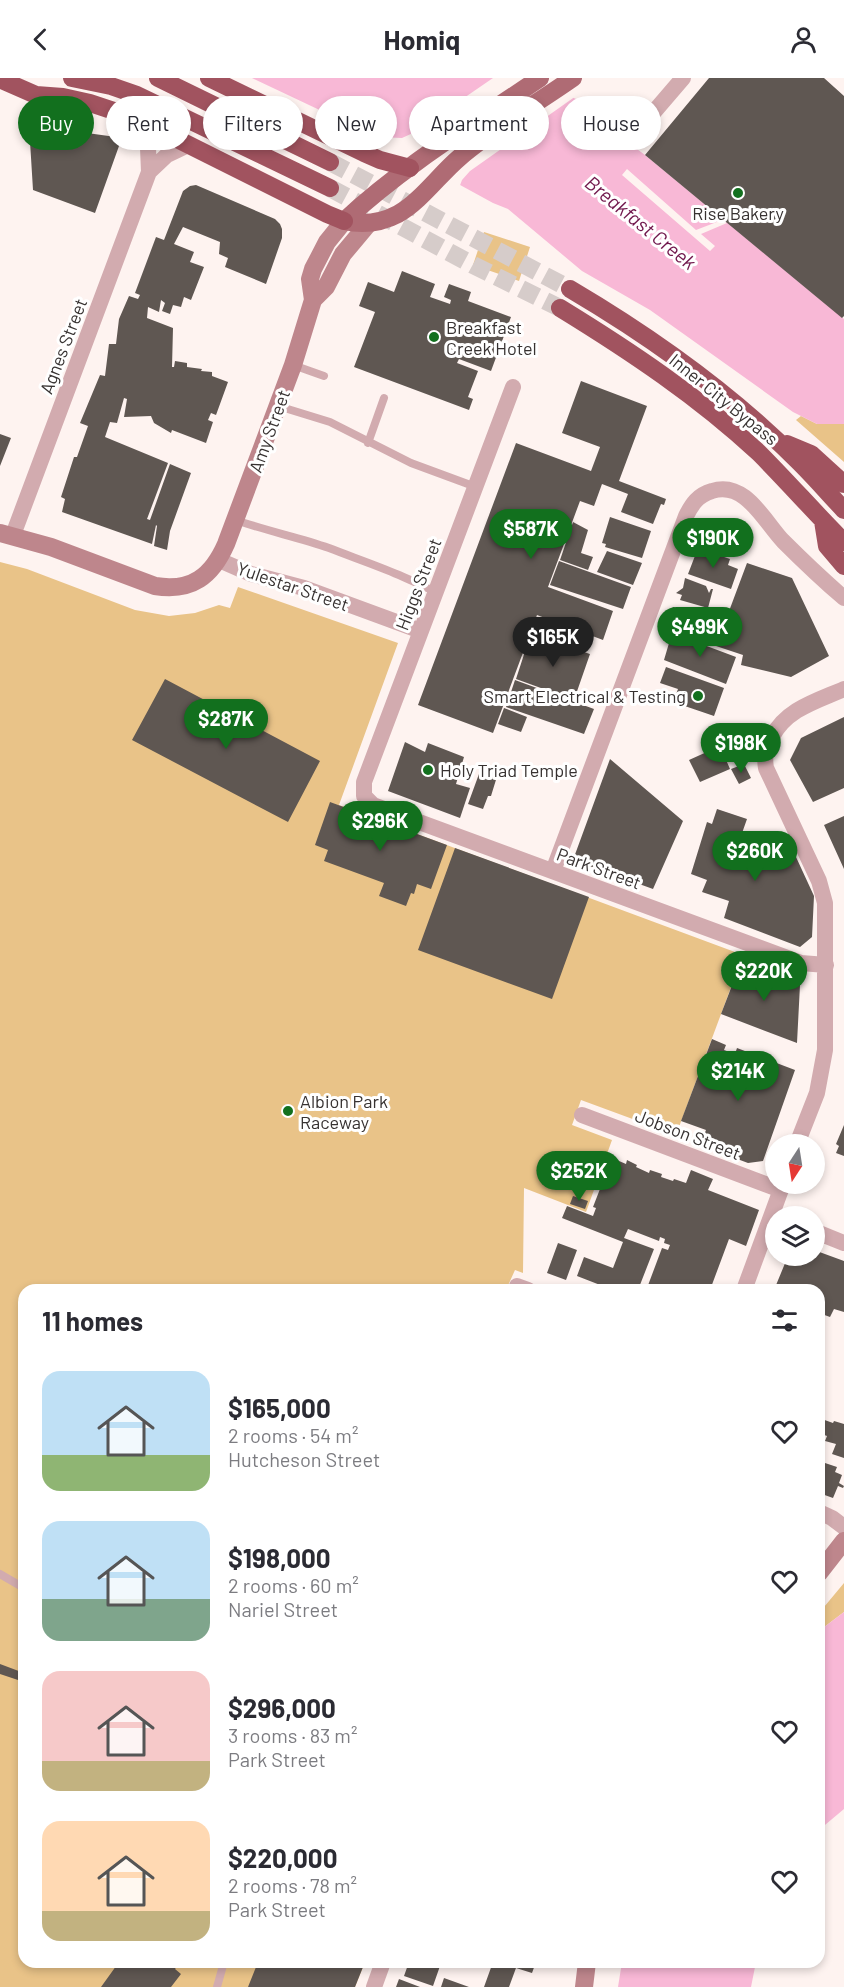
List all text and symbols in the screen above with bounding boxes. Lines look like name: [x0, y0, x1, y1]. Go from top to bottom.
icon: back: [24, 23, 57, 56]
text: Homiq: [384, 23, 460, 55]
icon: person: [787, 23, 820, 56]
chip: Buy: [18, 96, 94, 150]
chip: Rent: [106, 96, 191, 150]
chip: Filters: [203, 96, 303, 150]
chip: New: [315, 96, 397, 150]
chip: Apartment: [409, 96, 549, 150]
chip: House: [561, 96, 661, 150]
water label: Breakfast Creek: [581, 170, 702, 274]
marker: Rise Bakery: [731, 186, 745, 200]
place label: Rise Bakery: [692, 202, 784, 224]
street label: Agnes Street: [35, 295, 91, 397]
place label: Breakfast Creek Hotel: [446, 316, 537, 359]
marker: Breakfast Creek Hotel: [427, 330, 441, 344]
street label: Inner City Bypass: [665, 349, 783, 449]
street label: Amy Street: [244, 387, 294, 475]
pin: $587K: [489, 509, 573, 560]
text: $587K: [503, 516, 559, 540]
pin: $190K: [671, 518, 755, 569]
text: $190K: [686, 525, 740, 549]
street label: Higgs Street: [390, 535, 446, 633]
street label: Yulestar Street: [234, 557, 352, 615]
pin: $499K: [658, 607, 742, 658]
text: $499K: [671, 614, 729, 638]
pin: $165K: [511, 617, 595, 668]
text: $165K: [527, 624, 579, 648]
place label: Smart Electrical & Testing: [484, 685, 686, 707]
marker: Smart Electrical & Testing: [691, 689, 705, 703]
pin: $287K: [184, 699, 268, 750]
text: $287K: [198, 706, 254, 730]
pin: $198K: [699, 723, 783, 774]
text: $198K: [715, 730, 767, 754]
place label: Holy Triad Temple: [440, 759, 578, 781]
marker: Holy Triad Temple: [421, 763, 435, 777]
pin: $296K: [338, 801, 422, 852]
text: $296K: [352, 808, 408, 832]
pin: $260K: [713, 831, 797, 882]
text: $260K: [726, 838, 784, 862]
street label: Park Street: [554, 843, 644, 893]
pin: $220K: [722, 951, 806, 1002]
text: $220K: [735, 958, 793, 982]
pin: $214K: [696, 1051, 780, 1102]
text: $214K: [711, 1058, 765, 1082]
place label: Albion Park Raceway: [300, 1090, 388, 1133]
marker: Albion Park Raceway: [281, 1104, 295, 1118]
street label: Jobson Street: [632, 1104, 744, 1164]
north arrow: [765, 1134, 825, 1194]
map controls: [765, 1134, 825, 1266]
pin: $252K: [537, 1151, 621, 1202]
text: $252K: [550, 1158, 608, 1182]
button: layers: [765, 1206, 825, 1266]
icon: filters: [768, 1304, 801, 1337]
text: 11 homes: [42, 1305, 143, 1336]
text: $165,000: [228, 1392, 331, 1423]
icon: home: [90, 1395, 162, 1467]
icon: heart: [768, 1415, 801, 1448]
text: 2 rooms · 54 m²: [228, 1423, 358, 1447]
text: Hutcheson Street: [228, 1447, 380, 1471]
text: $198,000: [228, 1542, 331, 1573]
icon: home: [90, 1545, 162, 1617]
icon: heart: [768, 1565, 801, 1598]
text: 2 rooms · 60 m²: [228, 1573, 359, 1597]
text: Nariel Street: [228, 1597, 338, 1621]
text: $296,000: [228, 1692, 336, 1723]
icon: home: [90, 1695, 162, 1767]
icon: heart: [768, 1715, 801, 1748]
text: 3 rooms · 83 m²: [228, 1723, 357, 1747]
text: Park Street: [228, 1747, 326, 1771]
text: $220,000: [228, 1842, 338, 1873]
icon: home: [90, 1845, 162, 1917]
icon: heart: [768, 1865, 801, 1898]
text: 2 rooms · 78 m²: [228, 1873, 357, 1897]
text: Park Street: [228, 1897, 326, 1921]

